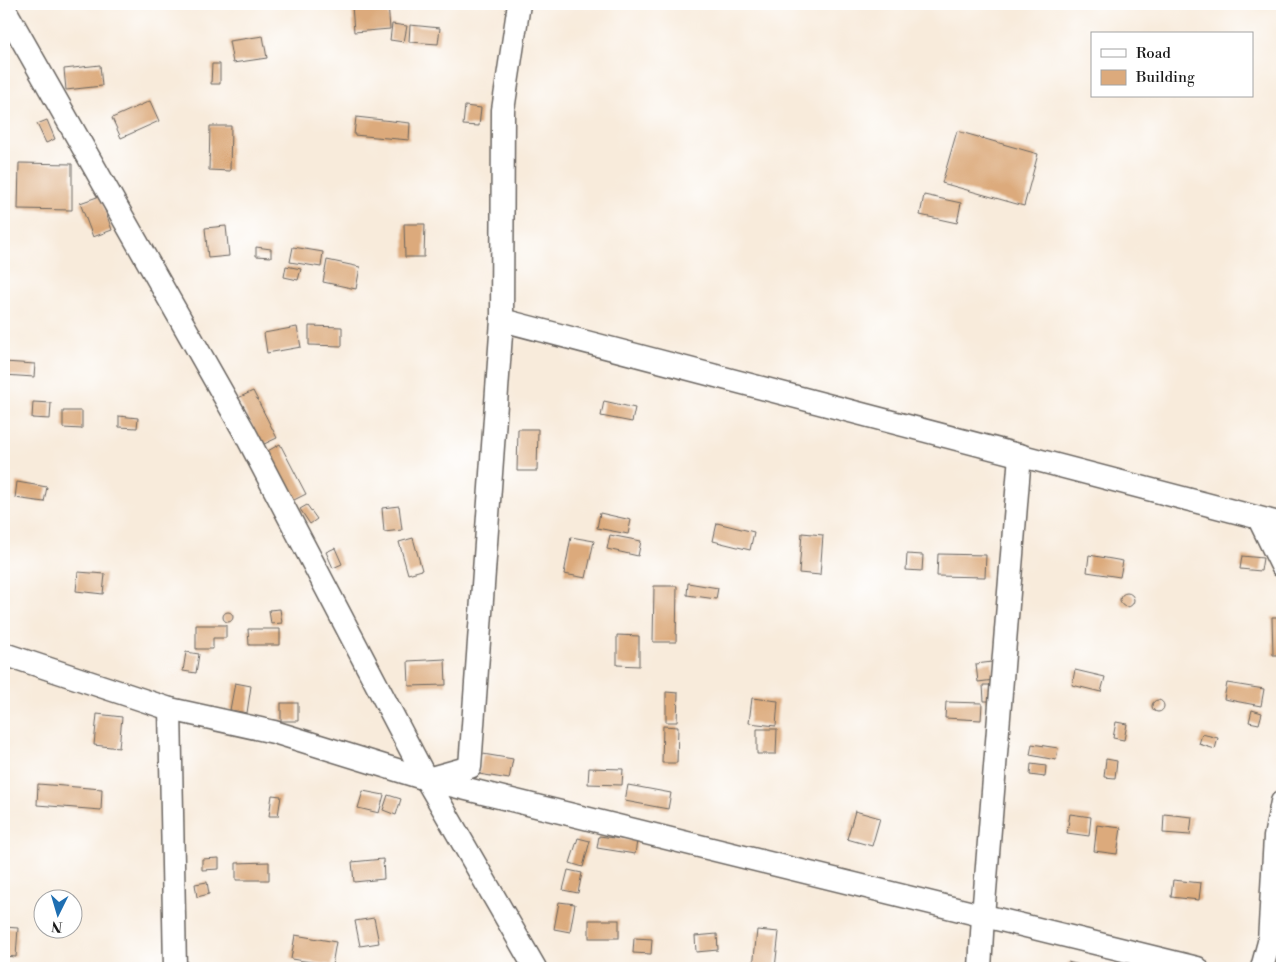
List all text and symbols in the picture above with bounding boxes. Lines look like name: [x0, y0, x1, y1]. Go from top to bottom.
legend: [1091, 32, 1254, 98]
text: Road: [1136, 44, 1171, 63]
text: Building: [1135, 68, 1195, 87]
north arrow: [32, 890, 82, 940]
text: N: [51, 917, 63, 935]

